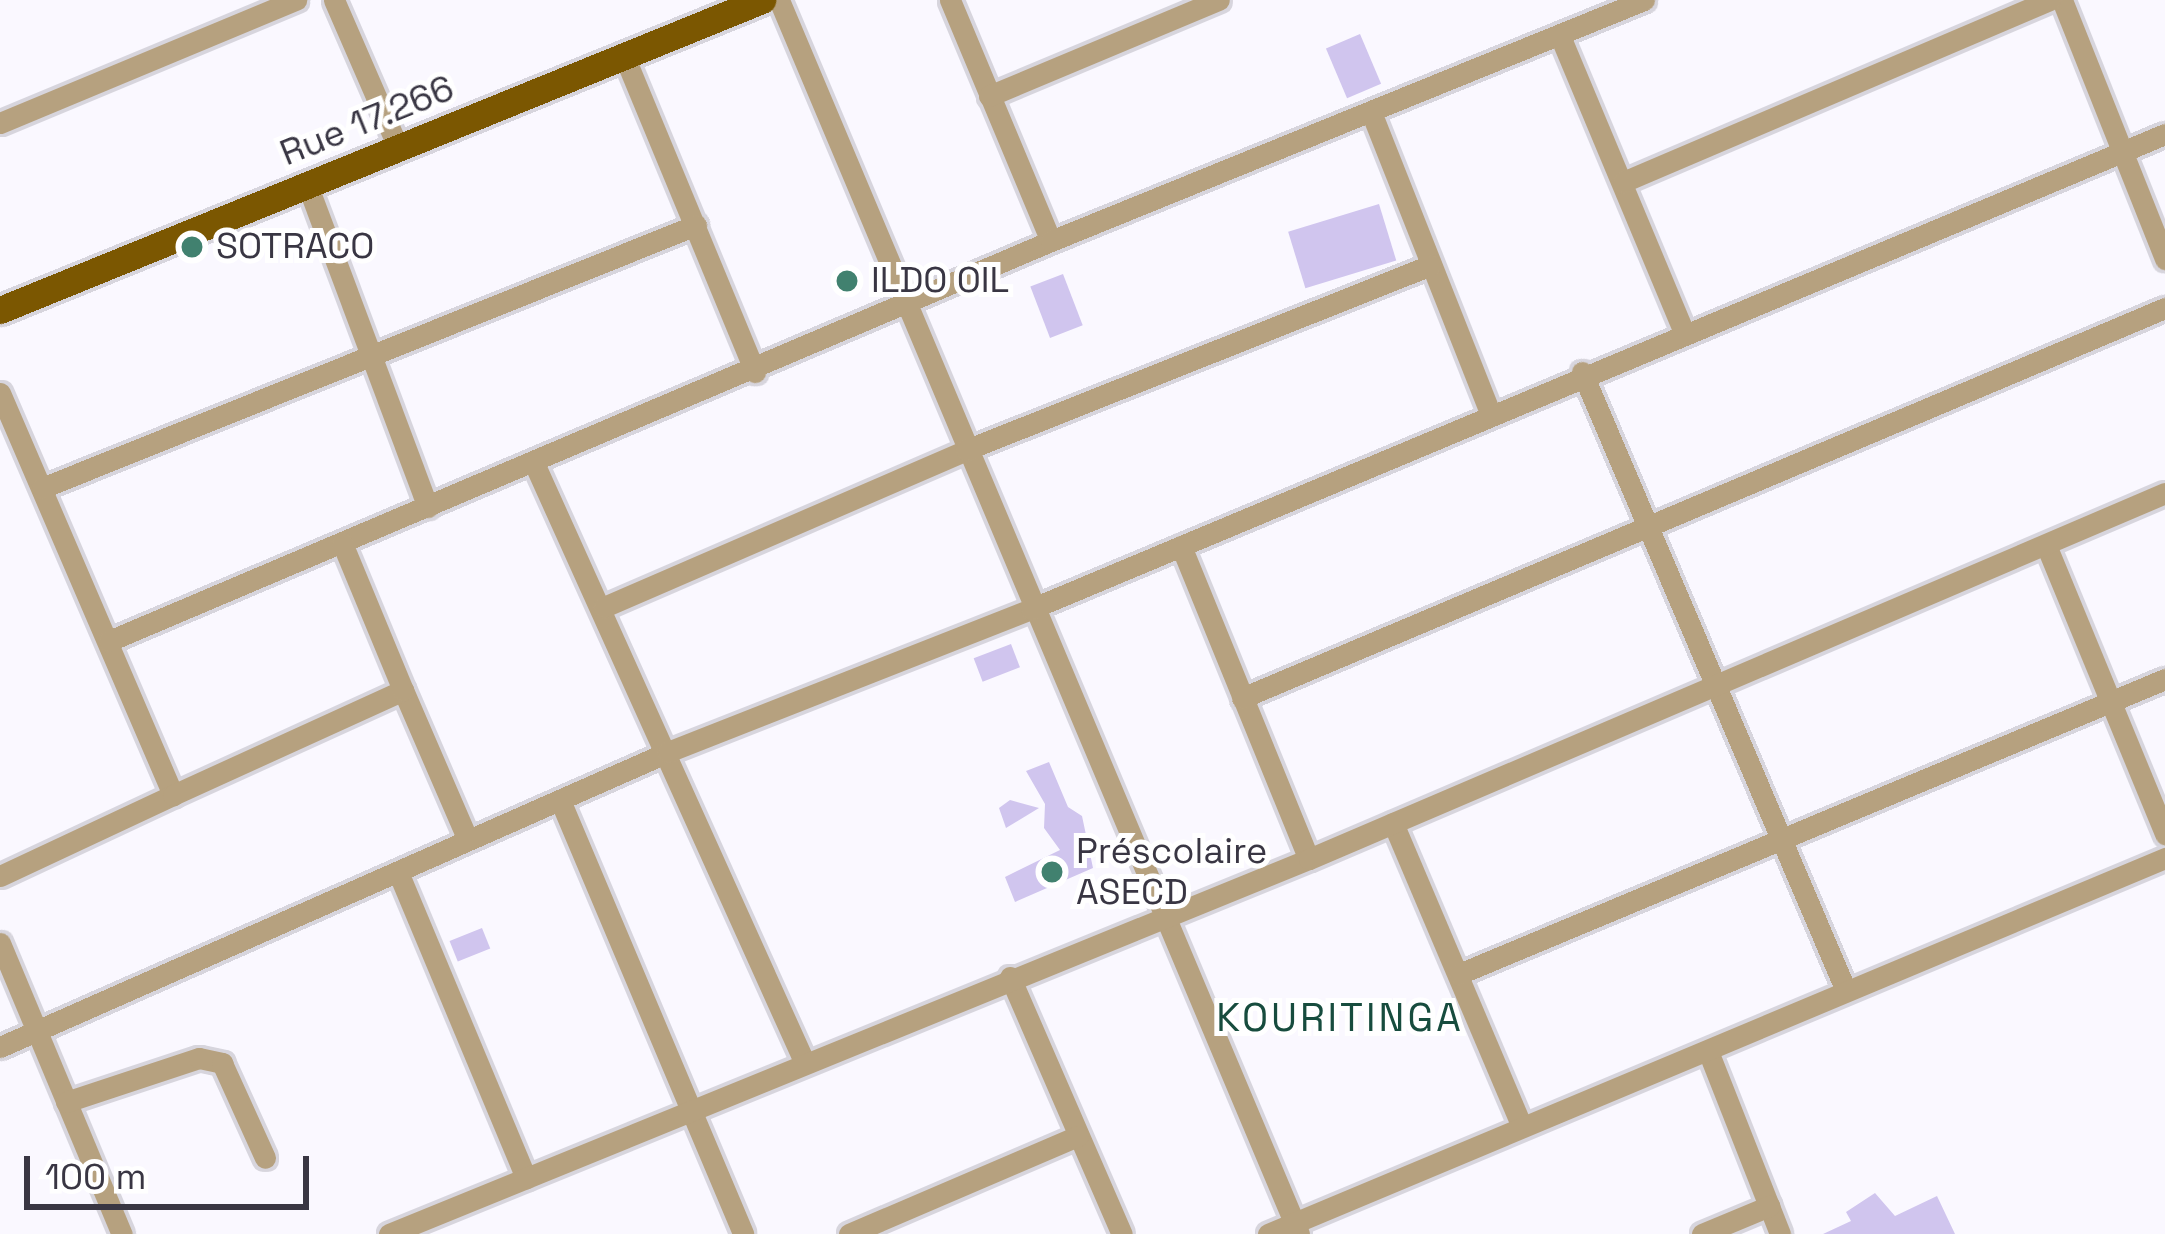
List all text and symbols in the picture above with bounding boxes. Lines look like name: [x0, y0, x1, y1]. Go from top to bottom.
street label: Rue 17.266: [274, 67, 460, 175]
place label: SOTRACO: [216, 225, 374, 269]
marker: SOTRACO: [179, 234, 205, 260]
place label: ILDO OIL: [871, 259, 1009, 303]
marker: ILDO OIL: [834, 268, 860, 294]
place label: Préscolaire ASECD: [1076, 829, 1267, 914]
marker: Préscolaire ASECD: [1039, 859, 1065, 885]
district label: KOURITINGA: [1216, 995, 1464, 1041]
scale bar: [30, 1132, 315, 1206]
text: 100 m: [45, 1154, 146, 1200]

